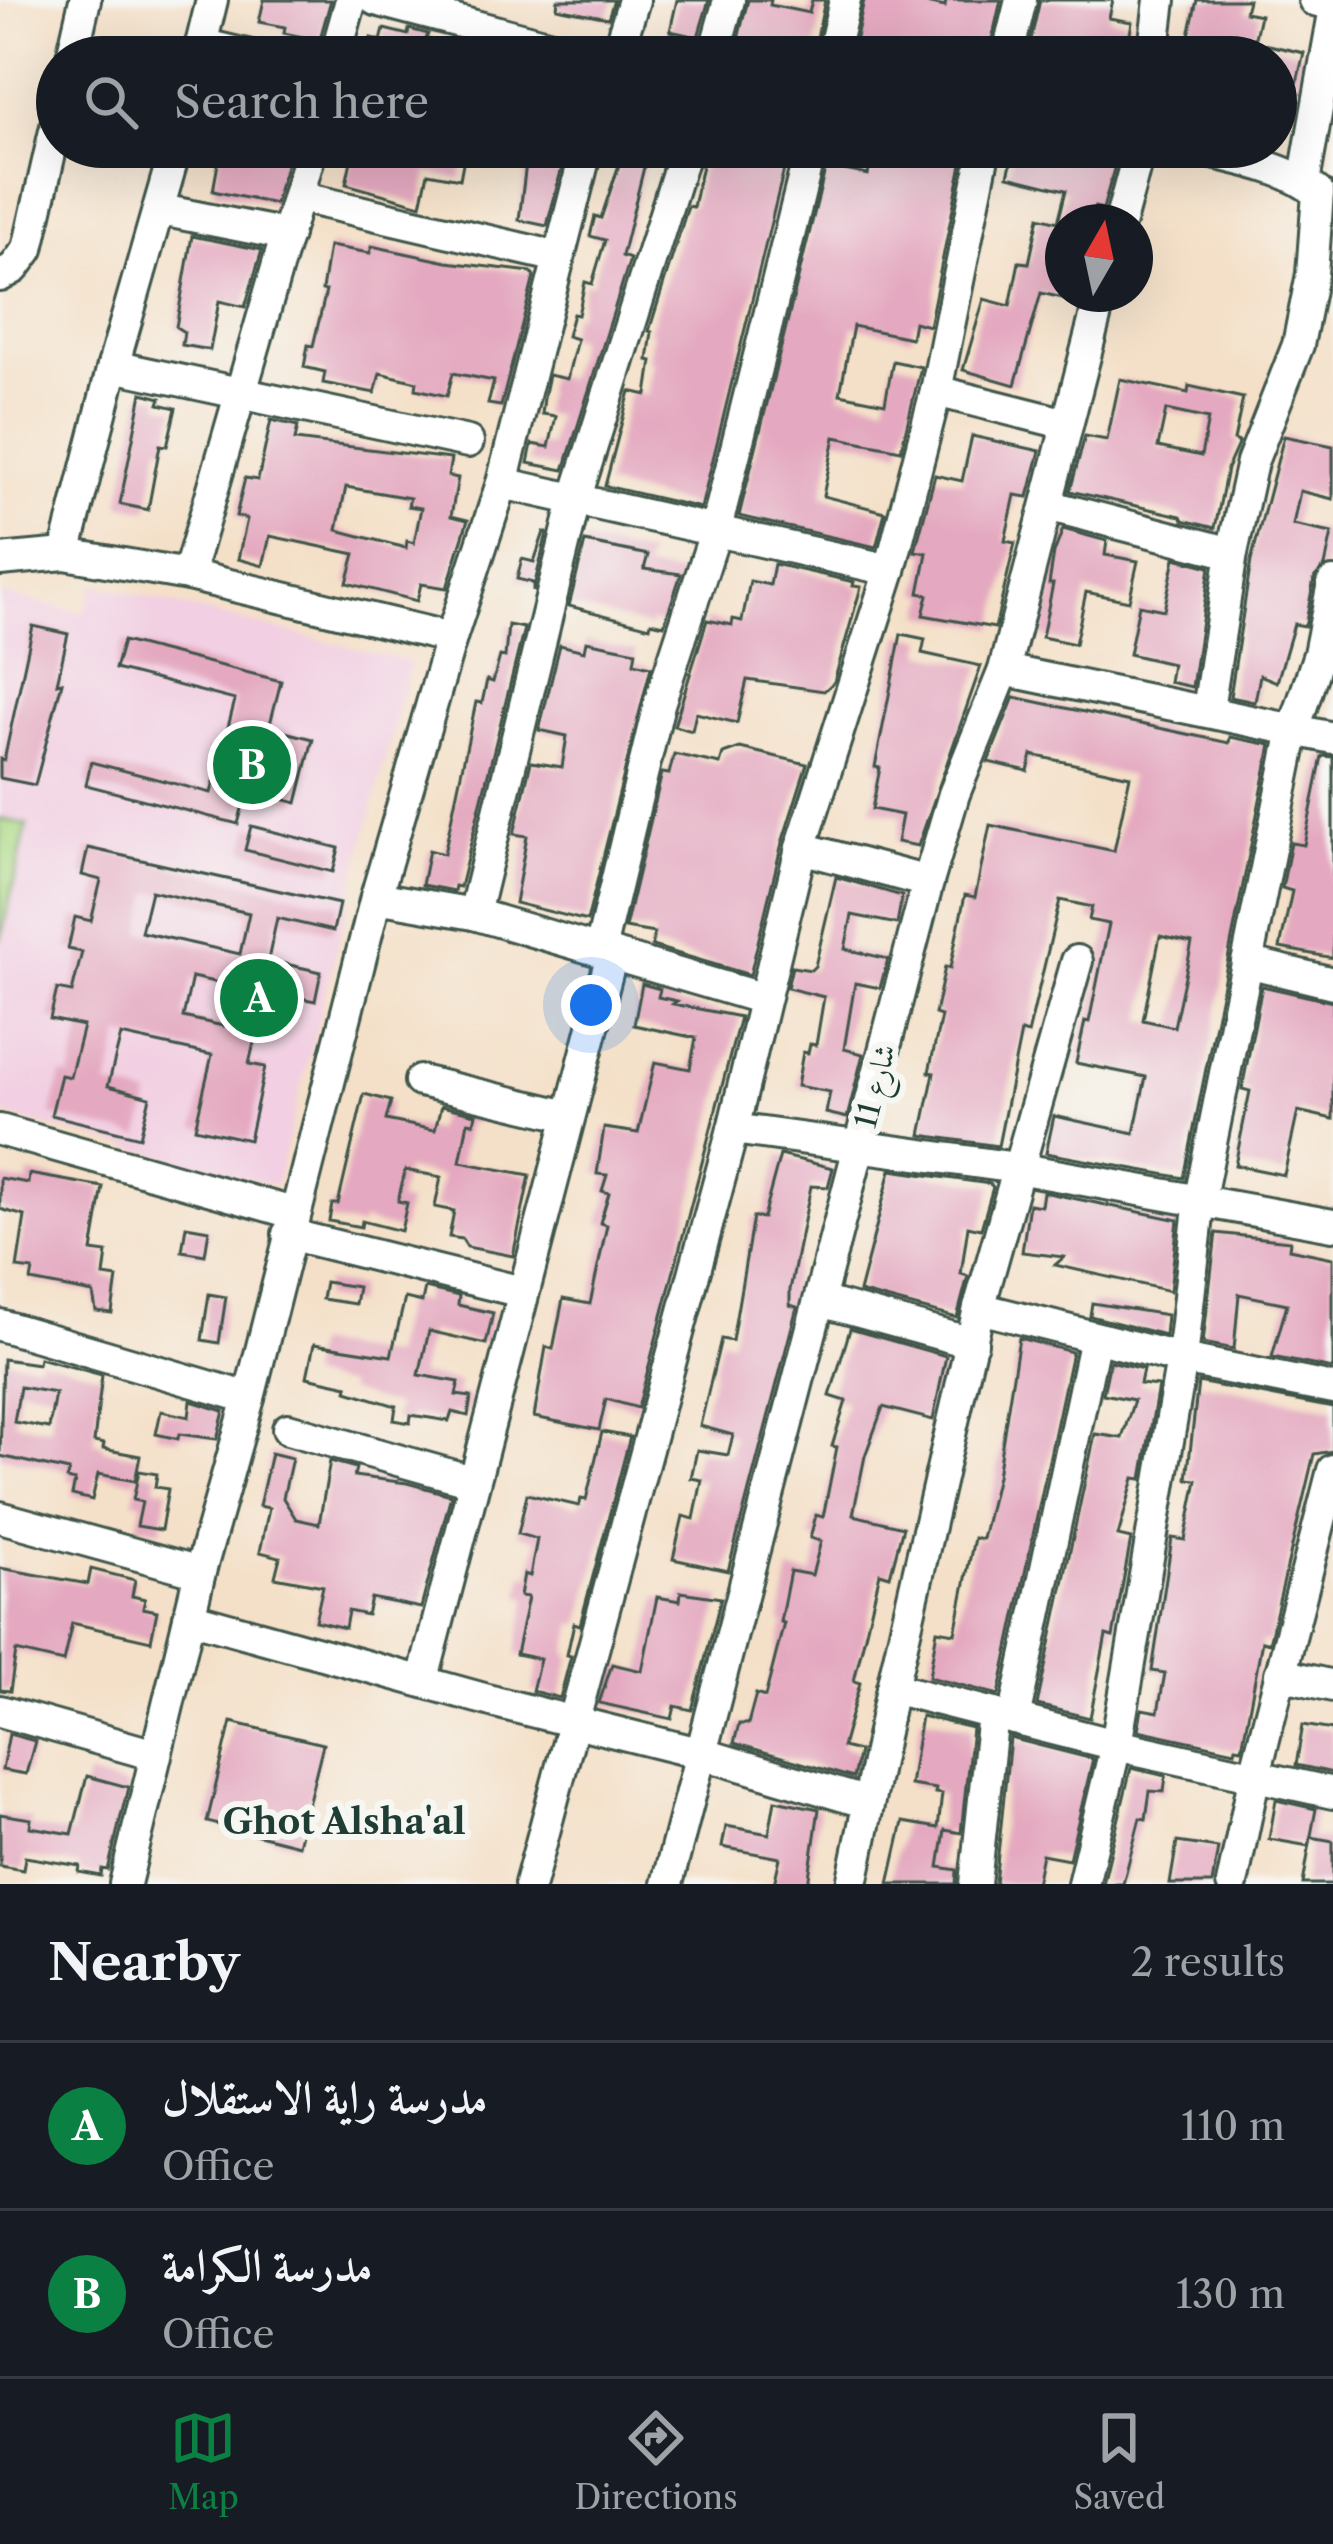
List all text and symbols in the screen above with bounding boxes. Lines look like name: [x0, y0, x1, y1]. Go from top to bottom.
search box: [36, 36, 1297, 168]
icon: search: [78, 69, 144, 135]
text: Search here: [174, 74, 429, 130]
north arrow: [1045, 204, 1153, 312]
pin: B: [213, 720, 291, 810]
pin: A: [220, 953, 298, 1043]
your location: [561, 975, 621, 1035]
street label: شارع 11: [847, 1040, 910, 1134]
district label: Ghot Alsha'al: [222, 1799, 466, 1843]
text: Nearby: [48, 1931, 240, 1993]
text: 2 results: [1131, 1938, 1285, 1986]
text: مدرسة راية الاستقلال: [162, 2069, 488, 2125]
text: A: [72, 2102, 102, 2150]
text: 110 m: [1181, 2102, 1285, 2150]
text: Office: [162, 2142, 274, 2190]
text: مدرسة الكرامة: [162, 2237, 373, 2293]
text: B: [73, 2270, 102, 2318]
text: 130 m: [1176, 2270, 1285, 2318]
text: Office: [162, 2310, 274, 2358]
tab: Map: [168, 2405, 239, 2518]
tab: Directions: [575, 2405, 738, 2518]
tab: Saved: [1073, 2405, 1165, 2518]

